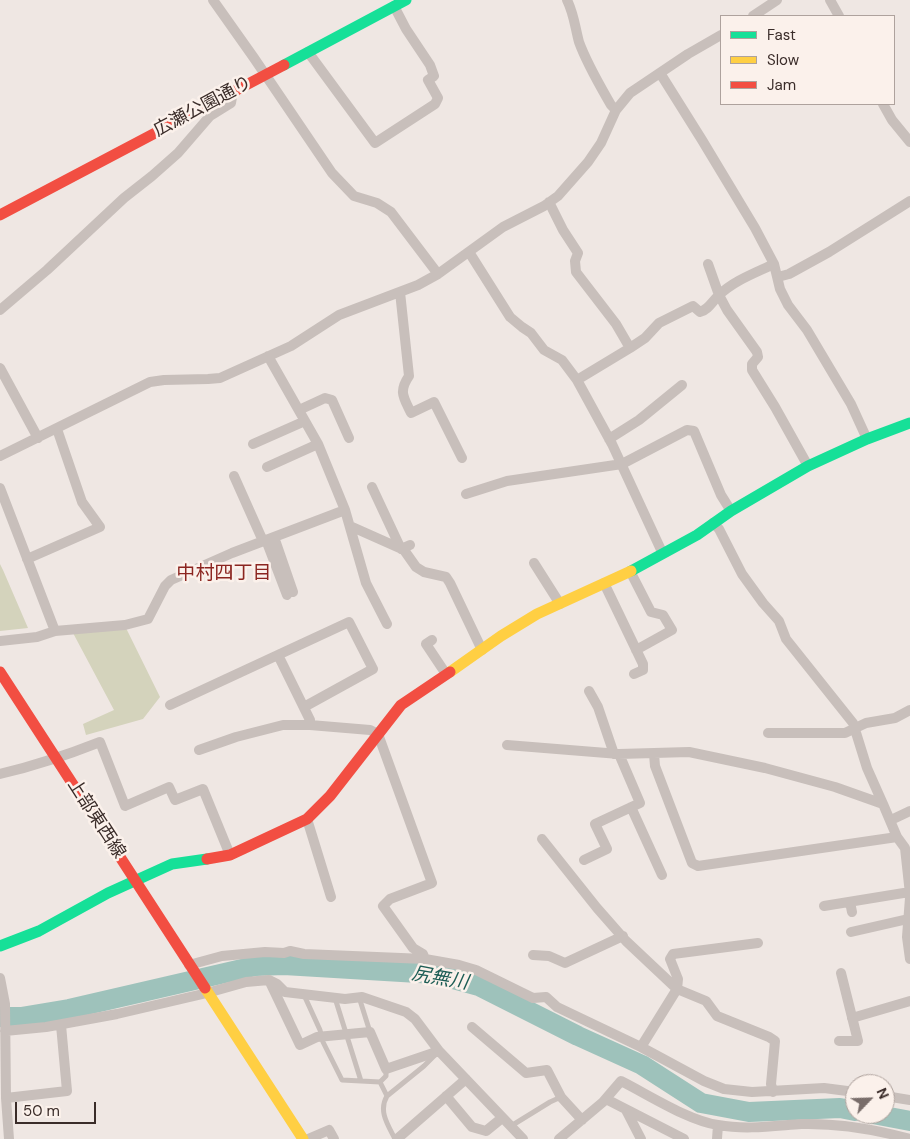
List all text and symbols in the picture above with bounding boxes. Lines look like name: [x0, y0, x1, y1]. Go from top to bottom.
legend: [720, 15, 895, 105]
text: Fast: [767, 25, 796, 45]
text: Slow: [767, 50, 799, 70]
street label: 広瀬公園通り: [150, 72, 256, 142]
text: Jam: [767, 75, 796, 95]
district label: 中村四丁目: [177, 563, 271, 585]
street label: 上部東西線: [62, 775, 130, 863]
water label: 尻無川: [410, 963, 470, 995]
north arrow: [845, 1074, 895, 1124]
text: N: [872, 1085, 893, 1102]
scale bar: [18, 1092, 99, 1124]
text: 50 m: [23, 1101, 60, 1121]

